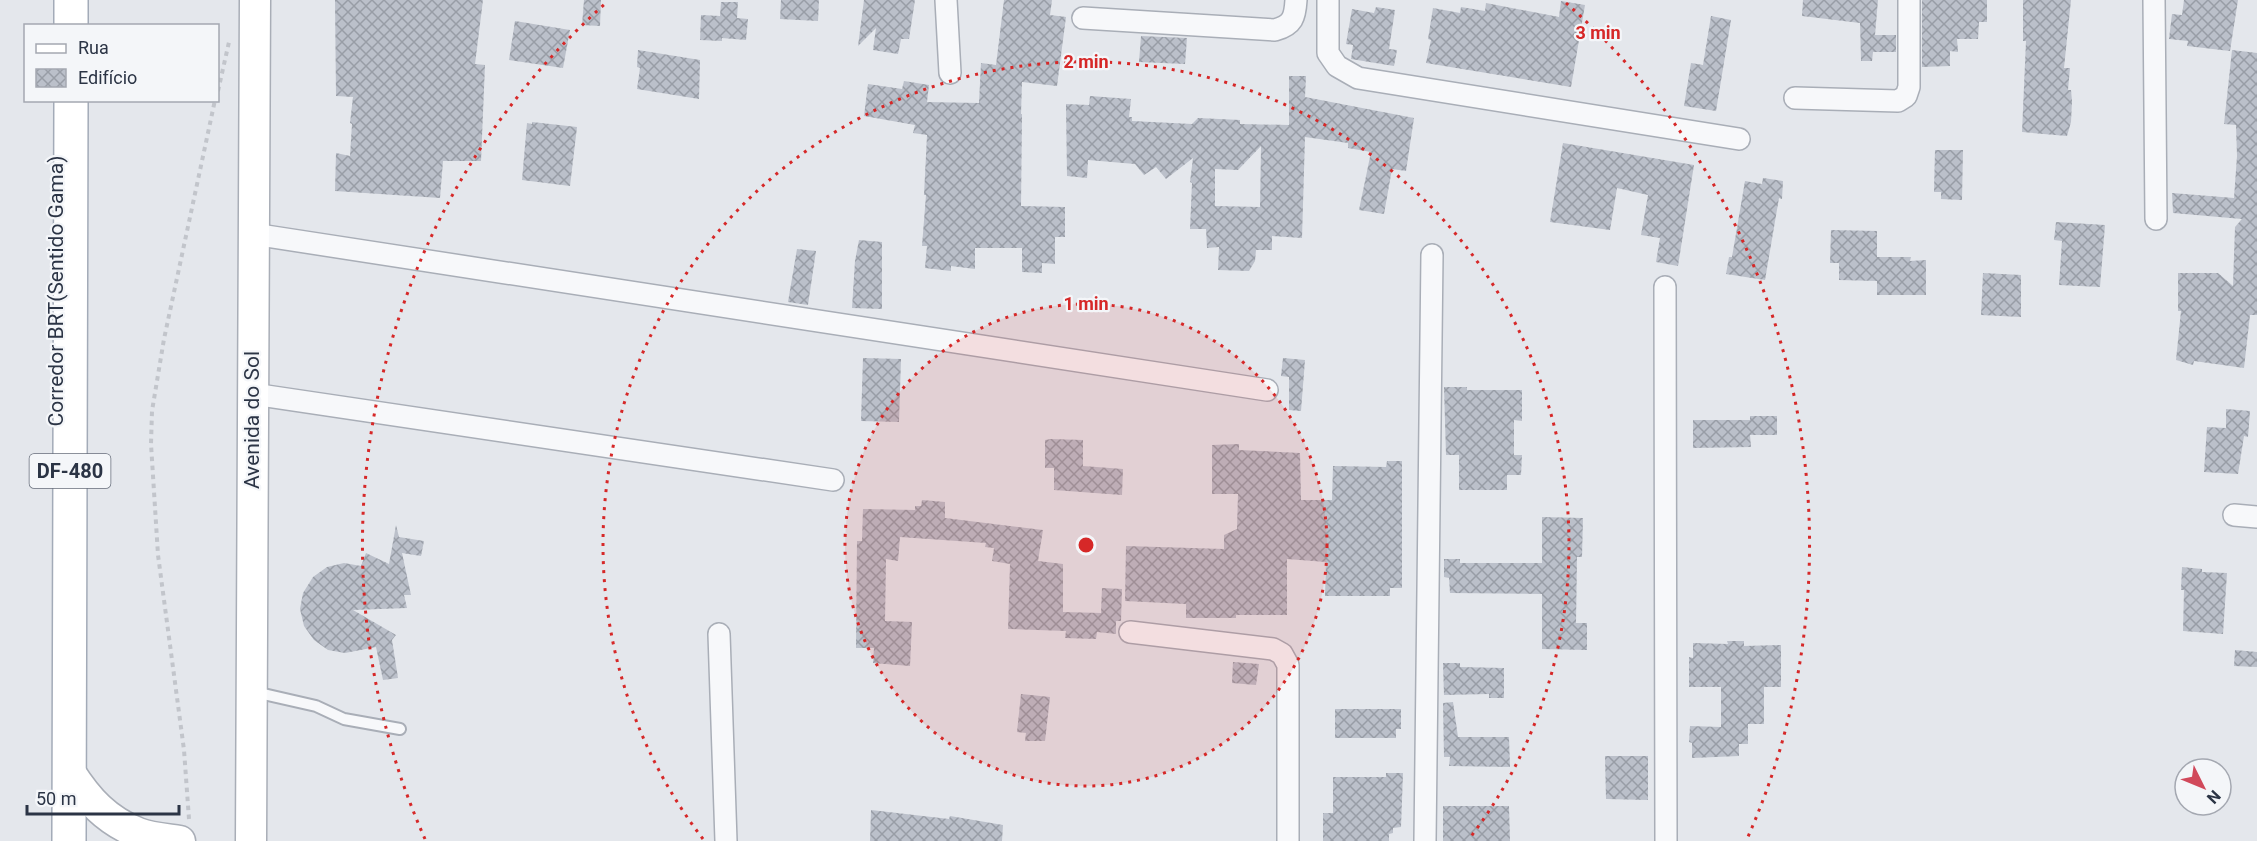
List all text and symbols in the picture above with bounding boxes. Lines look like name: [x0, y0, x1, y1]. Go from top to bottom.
text: 3 min: [1575, 22, 1621, 43]
legend: [24, 24, 219, 102]
text: Rua: [78, 37, 109, 58]
text: 2 min: [1063, 51, 1109, 72]
text: Edifício: [78, 67, 137, 88]
street label: Corredor BRT(Sentido Gama): [44, 156, 68, 426]
text: 1 min: [1063, 293, 1109, 314]
street label: Avenida do Sol: [240, 351, 264, 489]
road number: DF-480: [29, 454, 110, 488]
centre of rings: [1076, 535, 1096, 555]
north arrow: [2173, 757, 2233, 817]
scale bar: [27, 778, 178, 816]
text: N: [2203, 786, 2224, 807]
text: 50 m: [36, 788, 76, 809]

